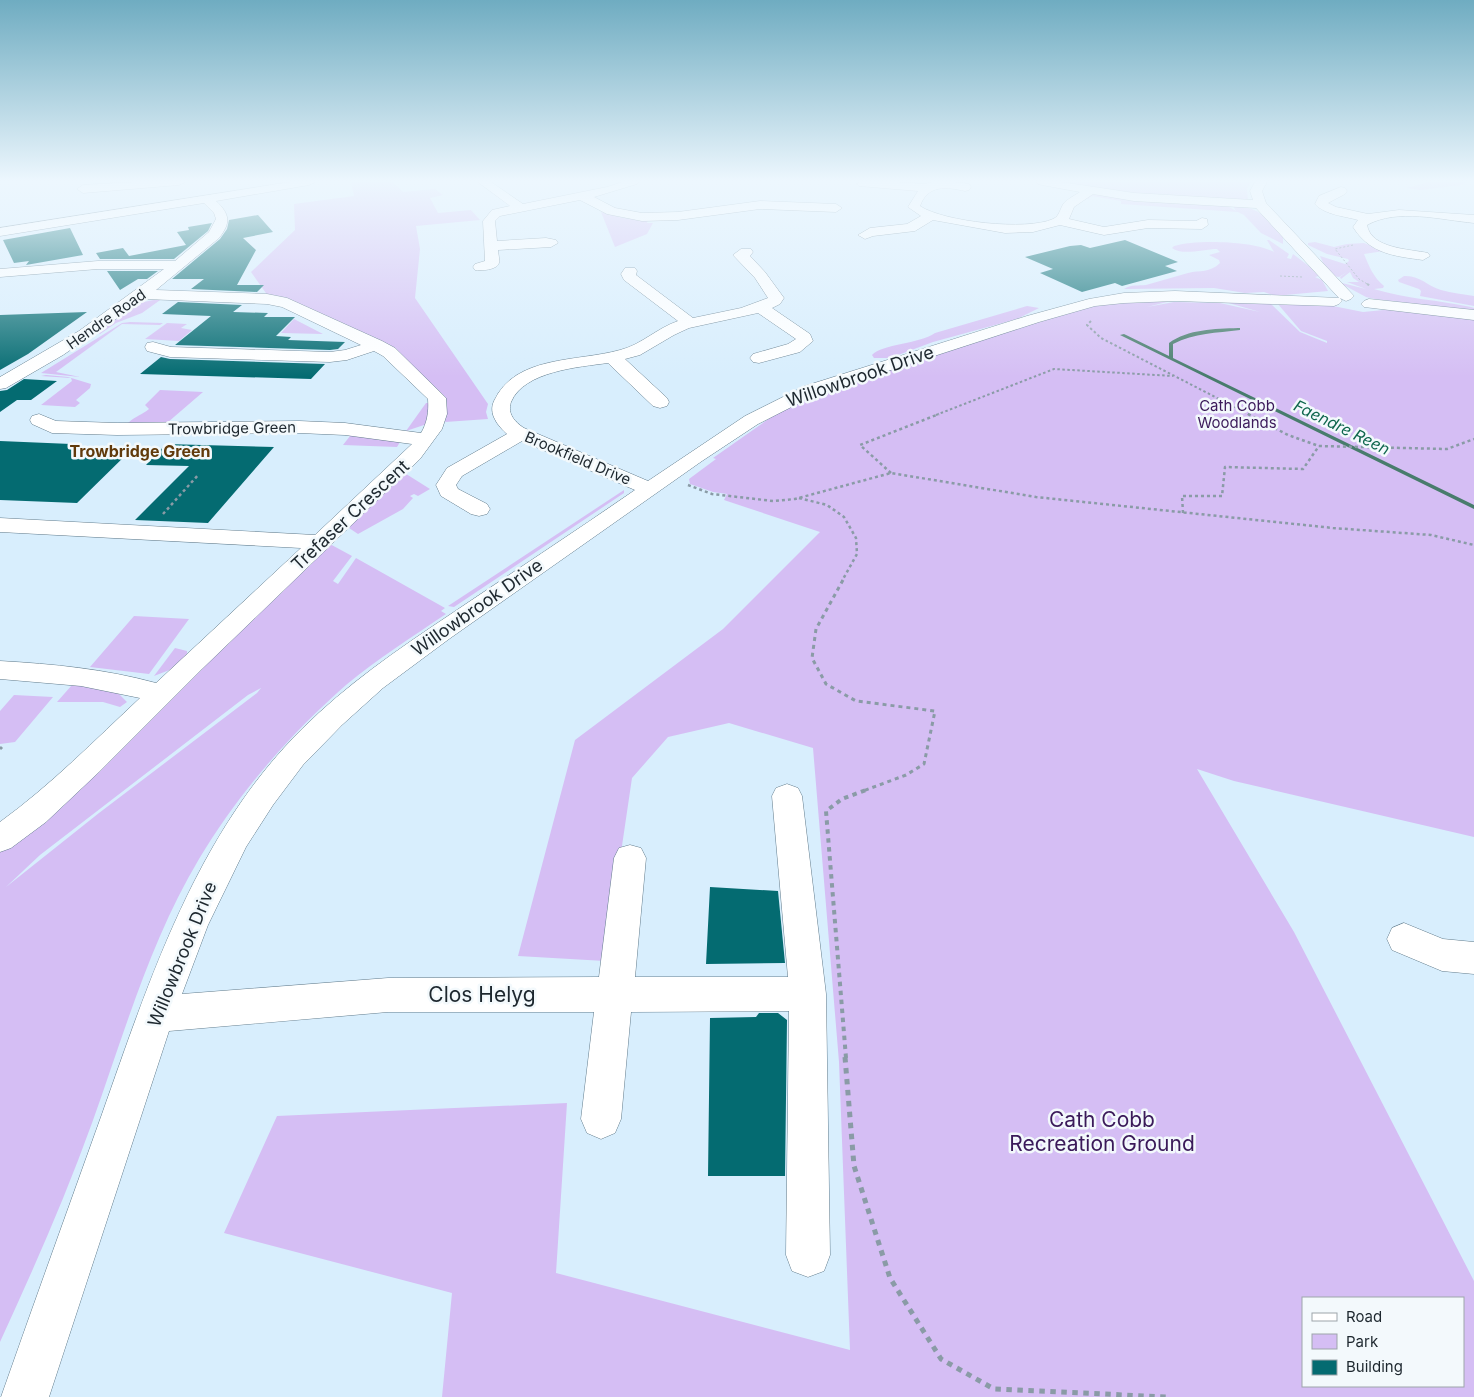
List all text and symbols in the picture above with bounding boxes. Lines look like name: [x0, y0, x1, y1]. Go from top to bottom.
street label: Hendre Road: [63, 285, 149, 353]
street label: Willowbrook Drive: [783, 341, 937, 411]
water label: Faendre Reen: [1291, 395, 1393, 459]
park label: Cath Cobb Woodlands: [1197, 396, 1277, 432]
street label: Trowbridge Green: [168, 417, 296, 439]
street label: Brookfield Drive: [522, 427, 634, 489]
district label: Trowbridge Green: [70, 441, 210, 461]
street label: Trefaser Crescent: [287, 455, 413, 575]
street label: Willowbrook Drive: [408, 554, 546, 660]
street label: Willowbrook Drive: [143, 878, 221, 1030]
street label: Clos Helyg: [428, 982, 536, 1007]
park label: Cath Cobb Recreation Ground: [1009, 1107, 1195, 1156]
legend: [1302, 1297, 1464, 1387]
text: Road: [1346, 1307, 1382, 1326]
text: Park: [1346, 1332, 1379, 1351]
text: Building: [1346, 1357, 1403, 1376]

